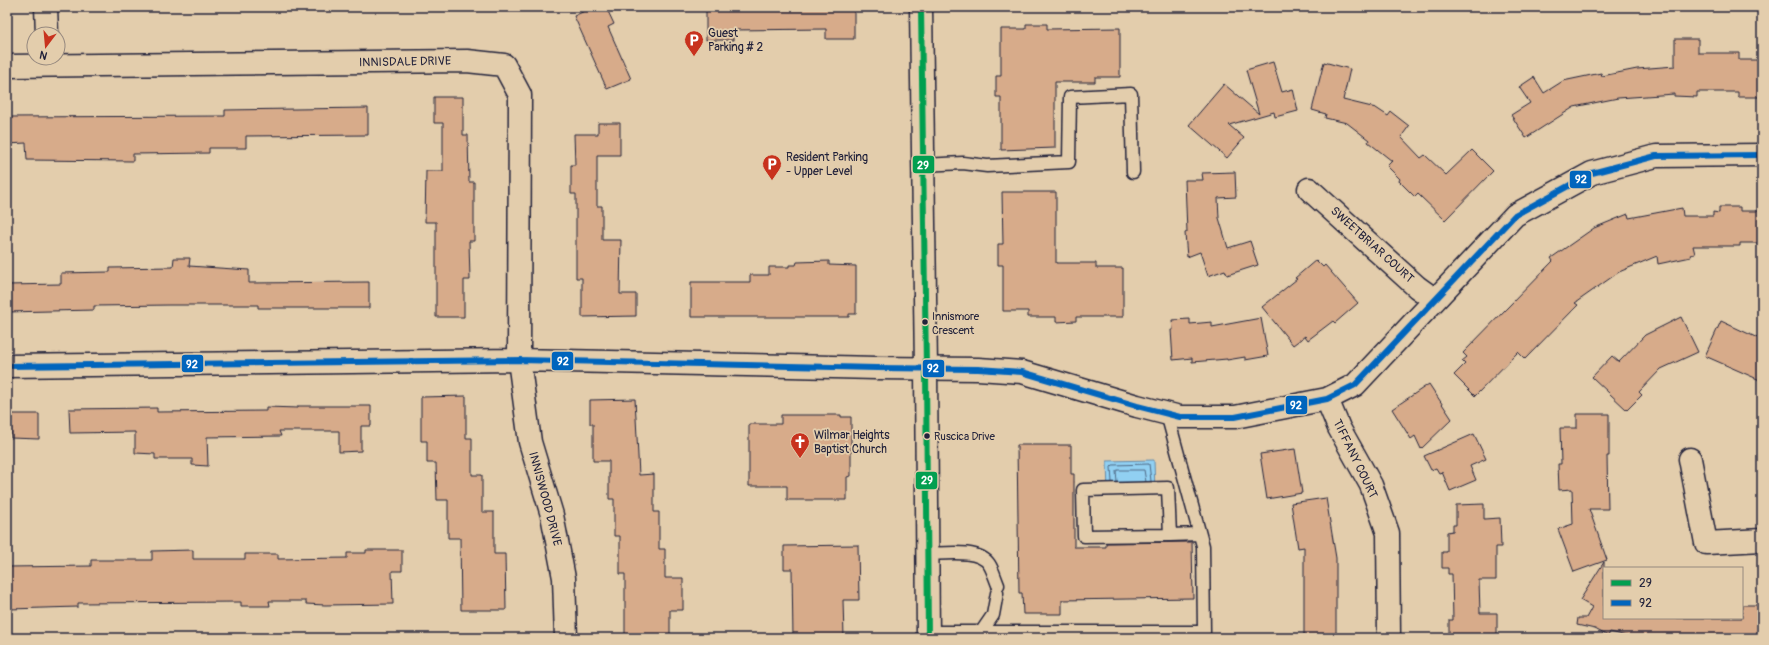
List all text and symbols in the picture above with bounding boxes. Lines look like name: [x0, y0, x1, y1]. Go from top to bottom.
north arrow: [26, 26, 66, 66]
place label: Guest Parking # 2: [708, 26, 764, 55]
parking icon: Guest Parking # 2: [683, 29, 705, 57]
text: N: [37, 48, 49, 62]
street label: INNISDALE DRIVE: [359, 54, 451, 70]
place label: Resident Parking - Upper Level: [786, 150, 868, 179]
parking icon: Resident Parking - Upper Level: [761, 153, 783, 181]
line badge: 29: [912, 155, 935, 174]
text: 29: [917, 159, 929, 172]
line badge: 92: [1569, 170, 1592, 189]
text: 92: [1575, 173, 1587, 186]
street label: SWEETBRIAR COURT: [1327, 204, 1417, 287]
place label: Innismore Crescent: [932, 310, 980, 337]
marker: Innismore Crescent: [920, 317, 930, 327]
line badge: 92: [551, 351, 574, 371]
line badge: 92: [181, 354, 204, 373]
text: 92: [557, 355, 569, 368]
text: 92: [186, 358, 198, 371]
line badge: 92: [922, 359, 945, 378]
text: 92: [927, 362, 939, 375]
line badge: 92: [1285, 395, 1308, 415]
text: 92: [1290, 399, 1302, 412]
street label: TIFFANY COURT: [1329, 417, 1381, 501]
place label: Wilmar Heights Baptist Church: [814, 428, 890, 457]
place label: Ruscica Drive: [934, 430, 996, 443]
church icon: Wilmar Heights Baptist Church: [789, 431, 811, 459]
marker: Ruscica Drive: [922, 431, 932, 441]
street label: INNISWOOD DRIVE: [525, 450, 565, 548]
line badge: 29: [915, 471, 938, 490]
text: 29: [921, 474, 933, 487]
legend: [1603, 567, 1743, 619]
text: 29: [1639, 576, 1652, 591]
text: 92: [1639, 596, 1652, 611]

